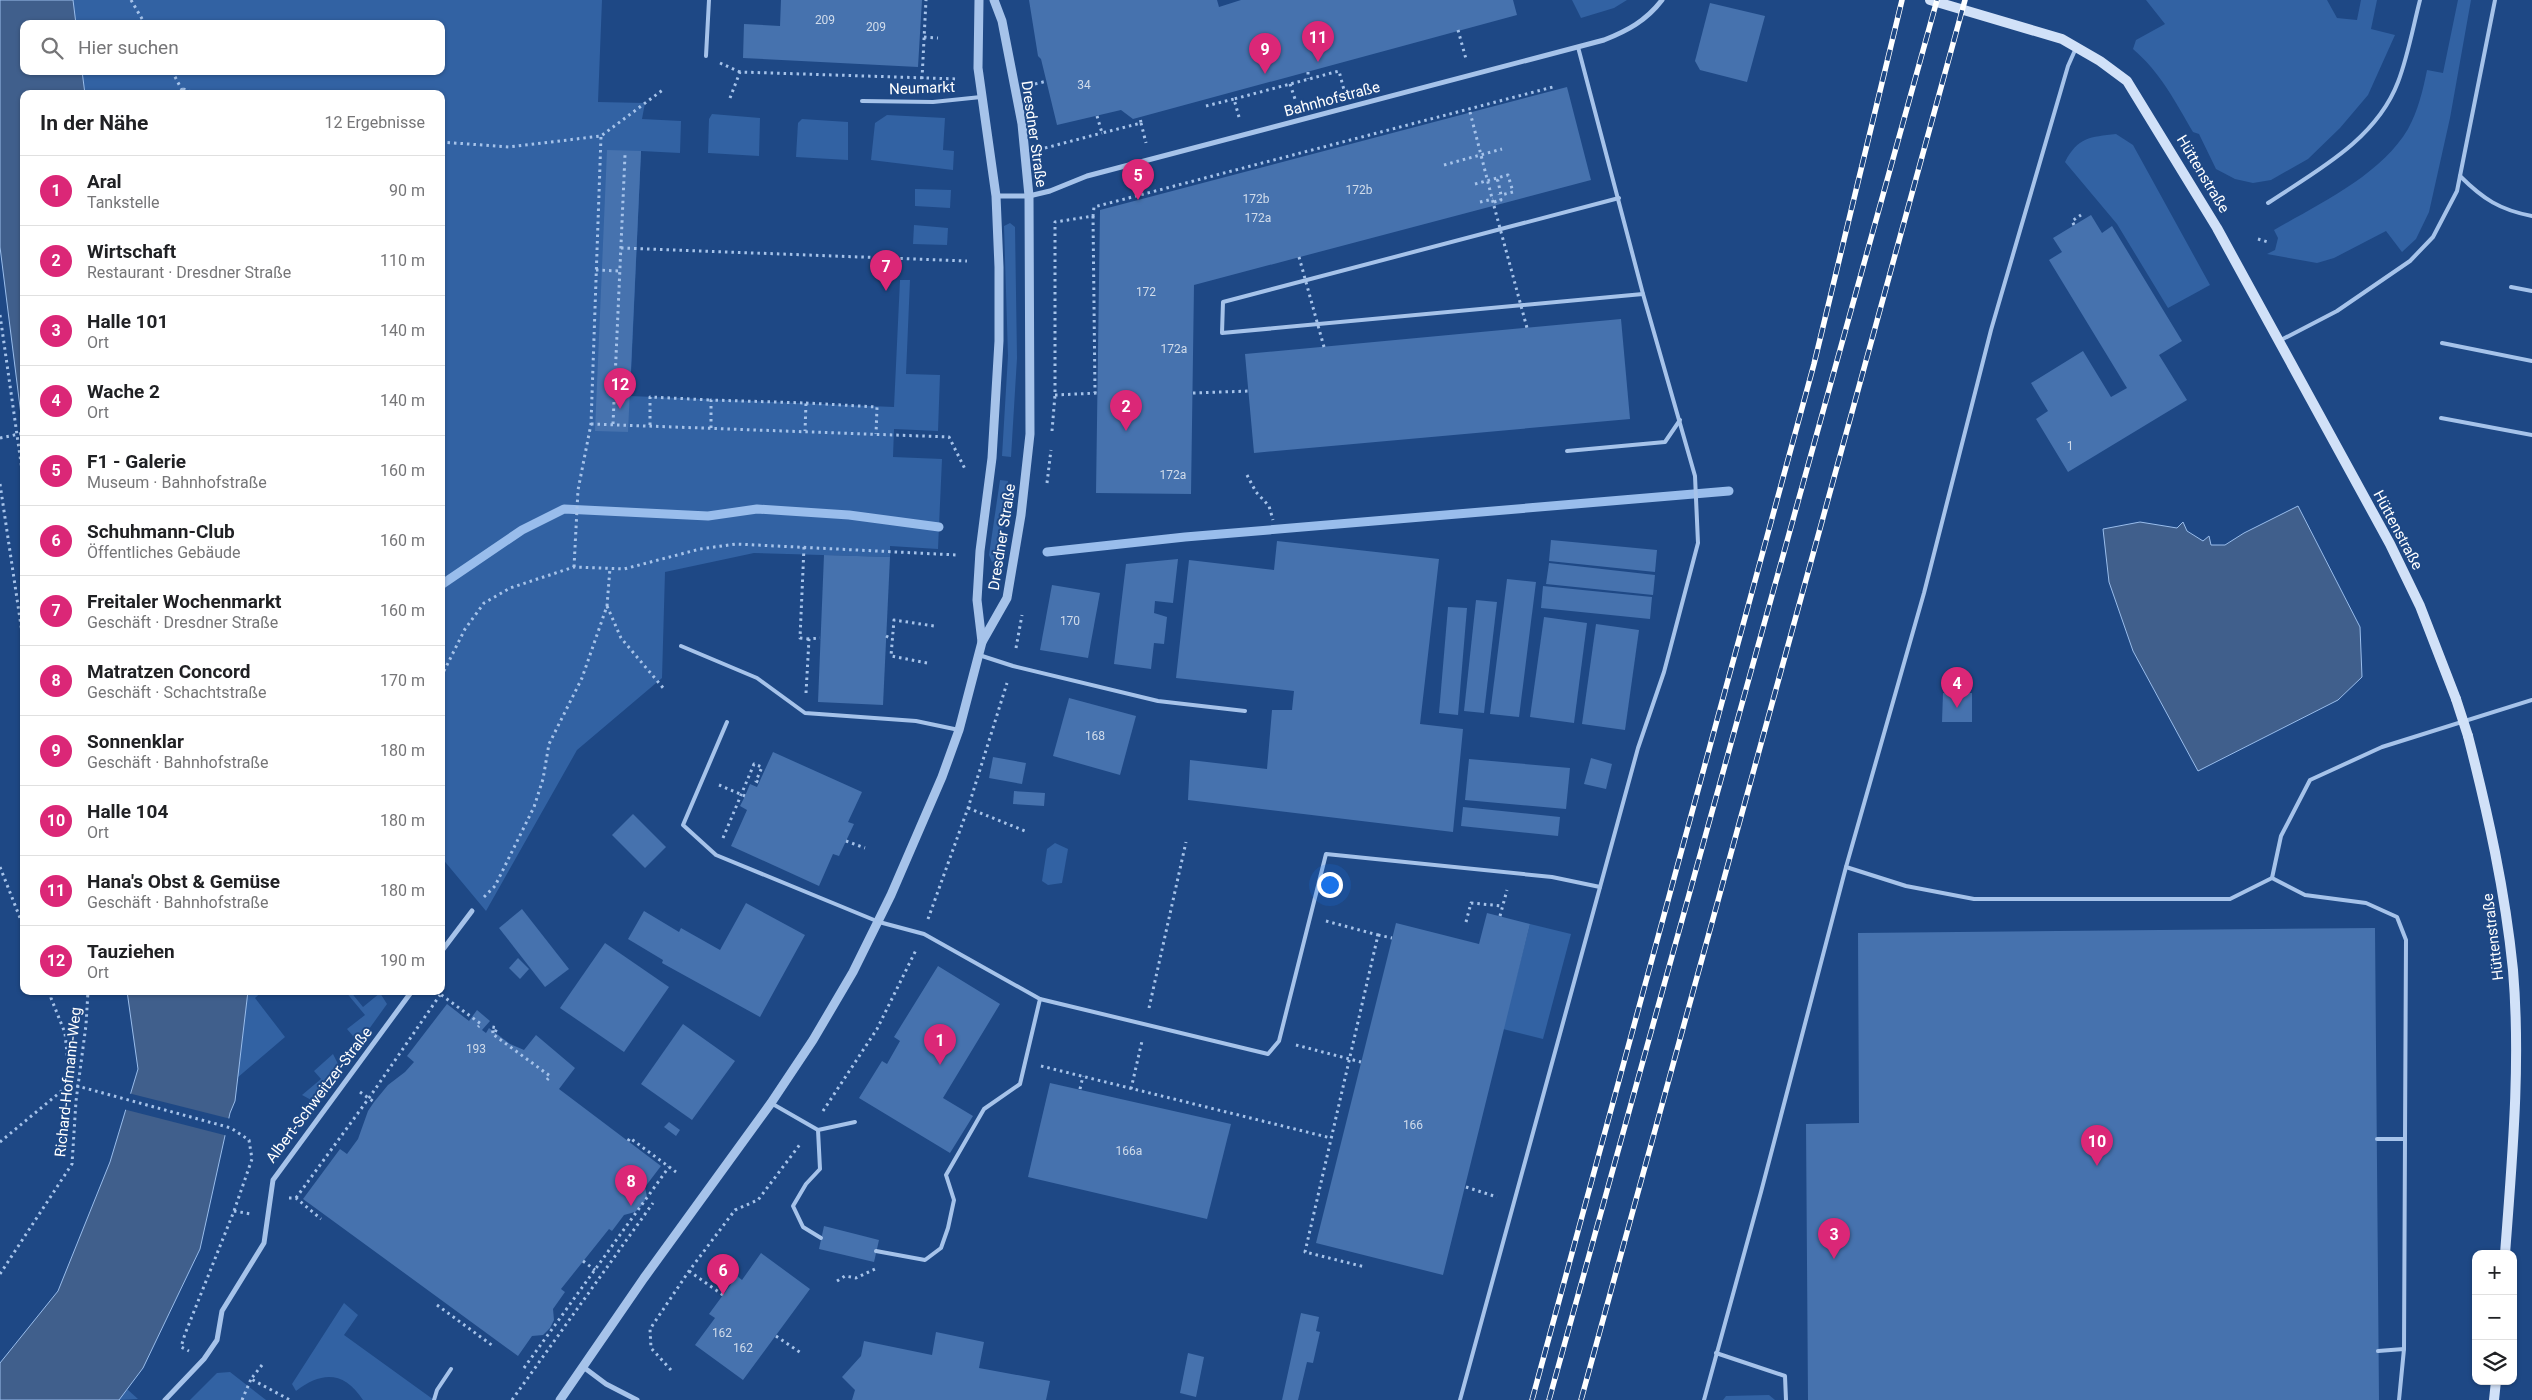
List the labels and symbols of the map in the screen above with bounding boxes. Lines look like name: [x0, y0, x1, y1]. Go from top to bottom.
house number: 209: [815, 13, 835, 27]
house number: 209: [866, 20, 886, 34]
pin: 11: [1302, 21, 1334, 62]
pin: 9: [1249, 33, 1281, 74]
street label: Neumarkt: [889, 78, 955, 98]
house number: 34: [1077, 78, 1091, 92]
street label: Bahnhofstraße: [1282, 78, 1382, 120]
street label: Dresdner Straße: [1018, 79, 1050, 189]
street label: Hüttenstraße: [2173, 132, 2233, 216]
pin: 5: [1122, 159, 1154, 200]
house number: 172b: [1346, 183, 1373, 197]
house number: 172b: [1243, 192, 1270, 206]
house number: 172a: [1245, 211, 1271, 225]
pin: 7: [870, 250, 902, 291]
house number: 172: [1136, 285, 1156, 299]
house number: 172a: [1161, 342, 1187, 356]
pin: 12: [604, 368, 636, 409]
pin: 2: [1110, 390, 1142, 431]
house number: 1: [2067, 439, 2073, 453]
house number: 172a: [1160, 468, 1186, 482]
street label: Dresdner Straße: [985, 482, 1019, 592]
street label: Hüttenstraße: [2370, 487, 2427, 573]
house number: 170: [1060, 614, 1080, 628]
pin: 4: [1941, 667, 1973, 708]
house number: 168: [1085, 729, 1105, 743]
your location: [1317, 872, 1343, 898]
street label: Hüttenstraße: [2479, 892, 2507, 982]
street label: Richard-Hofmann-Weg: [51, 1006, 85, 1158]
street label: Albert-Schweitzer-Straße: [262, 1024, 376, 1166]
pin: 1: [924, 1024, 956, 1065]
house number: 193: [466, 1042, 486, 1056]
house number: 166: [1403, 1118, 1423, 1132]
pin: 10: [2081, 1125, 2113, 1166]
house number: 166a: [1116, 1144, 1142, 1158]
pin: 8: [615, 1165, 647, 1206]
pin: 3: [1818, 1218, 1850, 1259]
pin: 6: [707, 1254, 739, 1295]
house number: 162: [712, 1326, 732, 1340]
house number: 162: [733, 1341, 753, 1355]

